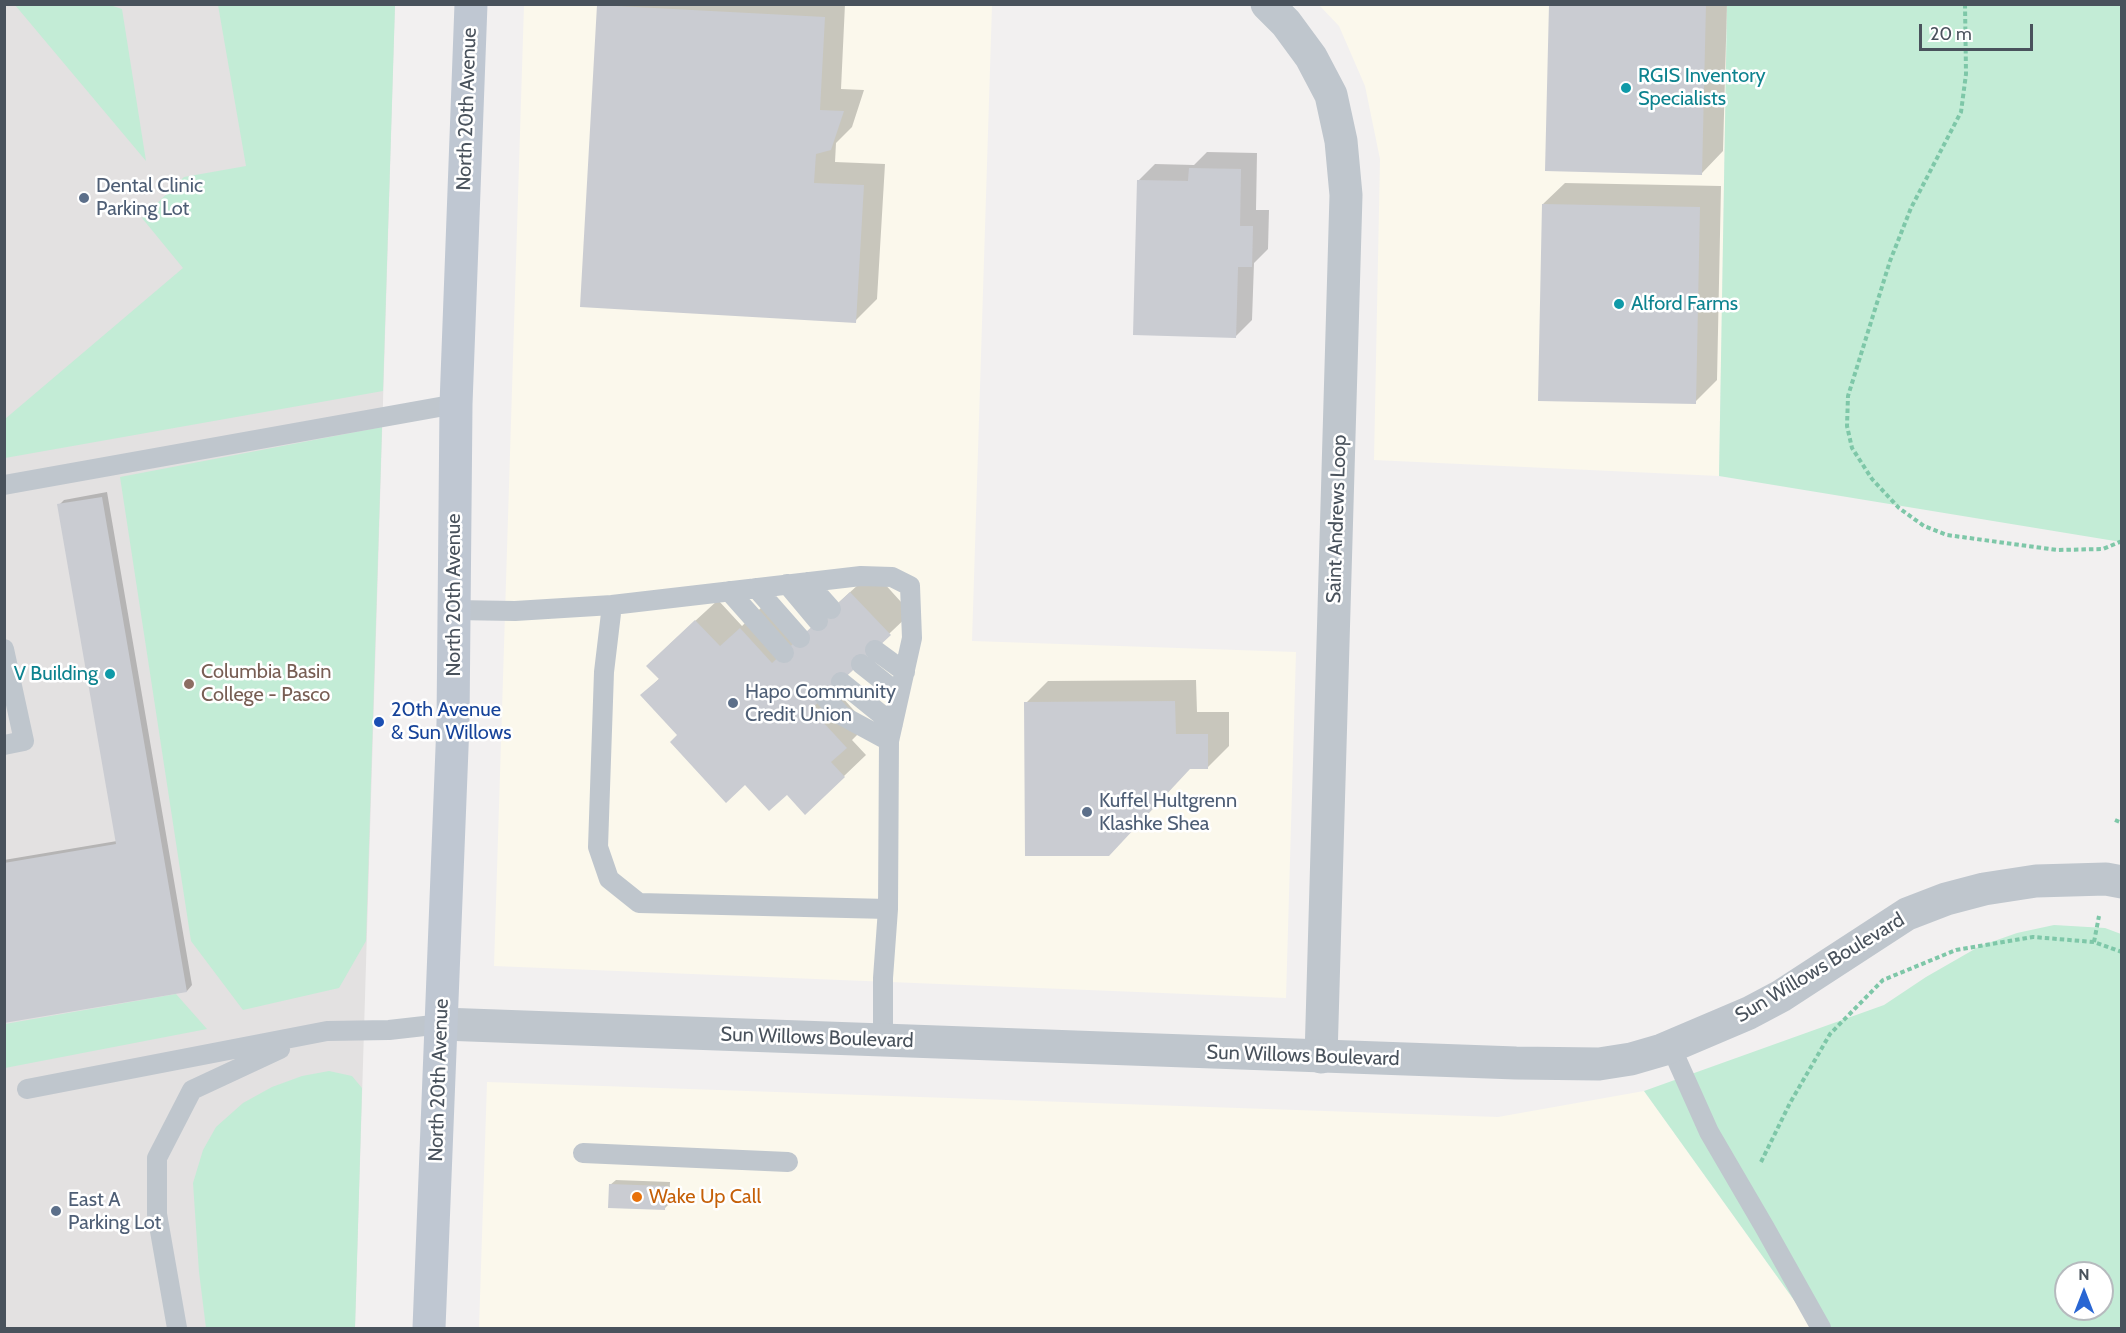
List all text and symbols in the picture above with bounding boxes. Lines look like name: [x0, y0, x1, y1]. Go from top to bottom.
scale bar: [1922, 12, 2036, 50]
text: 20 m: [1930, 23, 1972, 45]
street label: North 20th Avenue: [452, 27, 482, 191]
place label: RGIS Inventory Specialists: [1638, 64, 1766, 111]
marker: RGIS Inventory Specialists: [1619, 81, 1633, 95]
place label: Dental Clinic Parking Lot: [96, 174, 203, 221]
marker: Dental Clinic Parking Lot: [77, 191, 91, 205]
place label: Alford Farms: [1631, 292, 1738, 316]
marker: Alford Farms: [1612, 297, 1626, 311]
street label: Saint Andrews Loop: [1322, 434, 1352, 604]
street label: North 20th Avenue: [442, 513, 466, 677]
place label: Columbia Basin College - Pasco: [201, 660, 331, 707]
place label: V Building: [14, 662, 98, 686]
marker: V Building: [103, 667, 117, 681]
marker: Columbia Basin College - Pasco: [182, 677, 196, 691]
place label: Hapo Community Credit Union: [745, 680, 896, 727]
marker: Hapo Community Credit Union: [726, 696, 740, 710]
place label: 20th Avenue & Sun Willows: [391, 698, 512, 745]
marker: 20th Avenue & Sun Willows: [372, 715, 386, 729]
place label: Kuffel Hultgrenn Klashke Shea: [1099, 789, 1237, 836]
marker: Kuffel Hultgrenn Klashke Shea: [1080, 805, 1094, 819]
street label: Sun Willows Boulevard: [1731, 908, 1909, 1028]
street label: North 20th Avenue: [424, 998, 454, 1162]
street label: Sun Willows Boulevard: [720, 1023, 914, 1053]
street label: Sun Willows Boulevard: [1206, 1041, 1400, 1071]
place label: Wake Up Call: [649, 1185, 761, 1209]
place label: East A Parking Lot: [68, 1188, 161, 1235]
marker: Wake Up Call: [630, 1190, 644, 1204]
marker: East A Parking Lot: [49, 1204, 63, 1218]
north arrow: [2054, 1261, 2114, 1321]
text: N: [2078, 1265, 2090, 1284]

